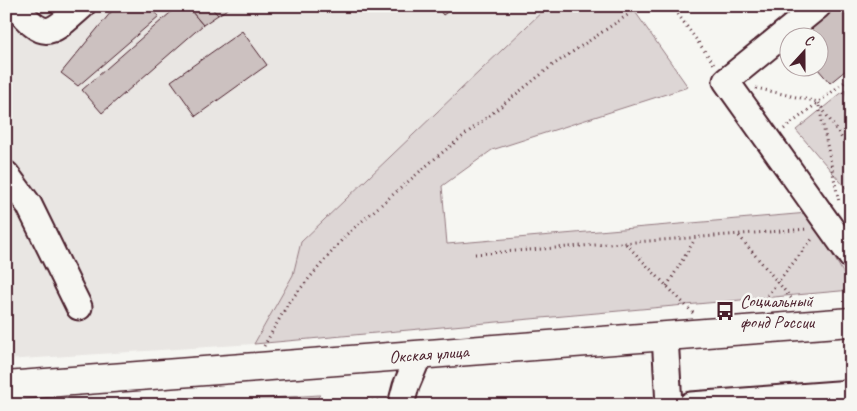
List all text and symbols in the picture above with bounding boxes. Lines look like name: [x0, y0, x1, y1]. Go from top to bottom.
north arrow: [780, 28, 830, 78]
text: С: [802, 31, 817, 50]
place label: Социальный фонд России: [740, 290, 816, 333]
bus stop icon: Социальный фонд России: [714, 300, 736, 322]
street label: Окская улица: [388, 340, 471, 368]

